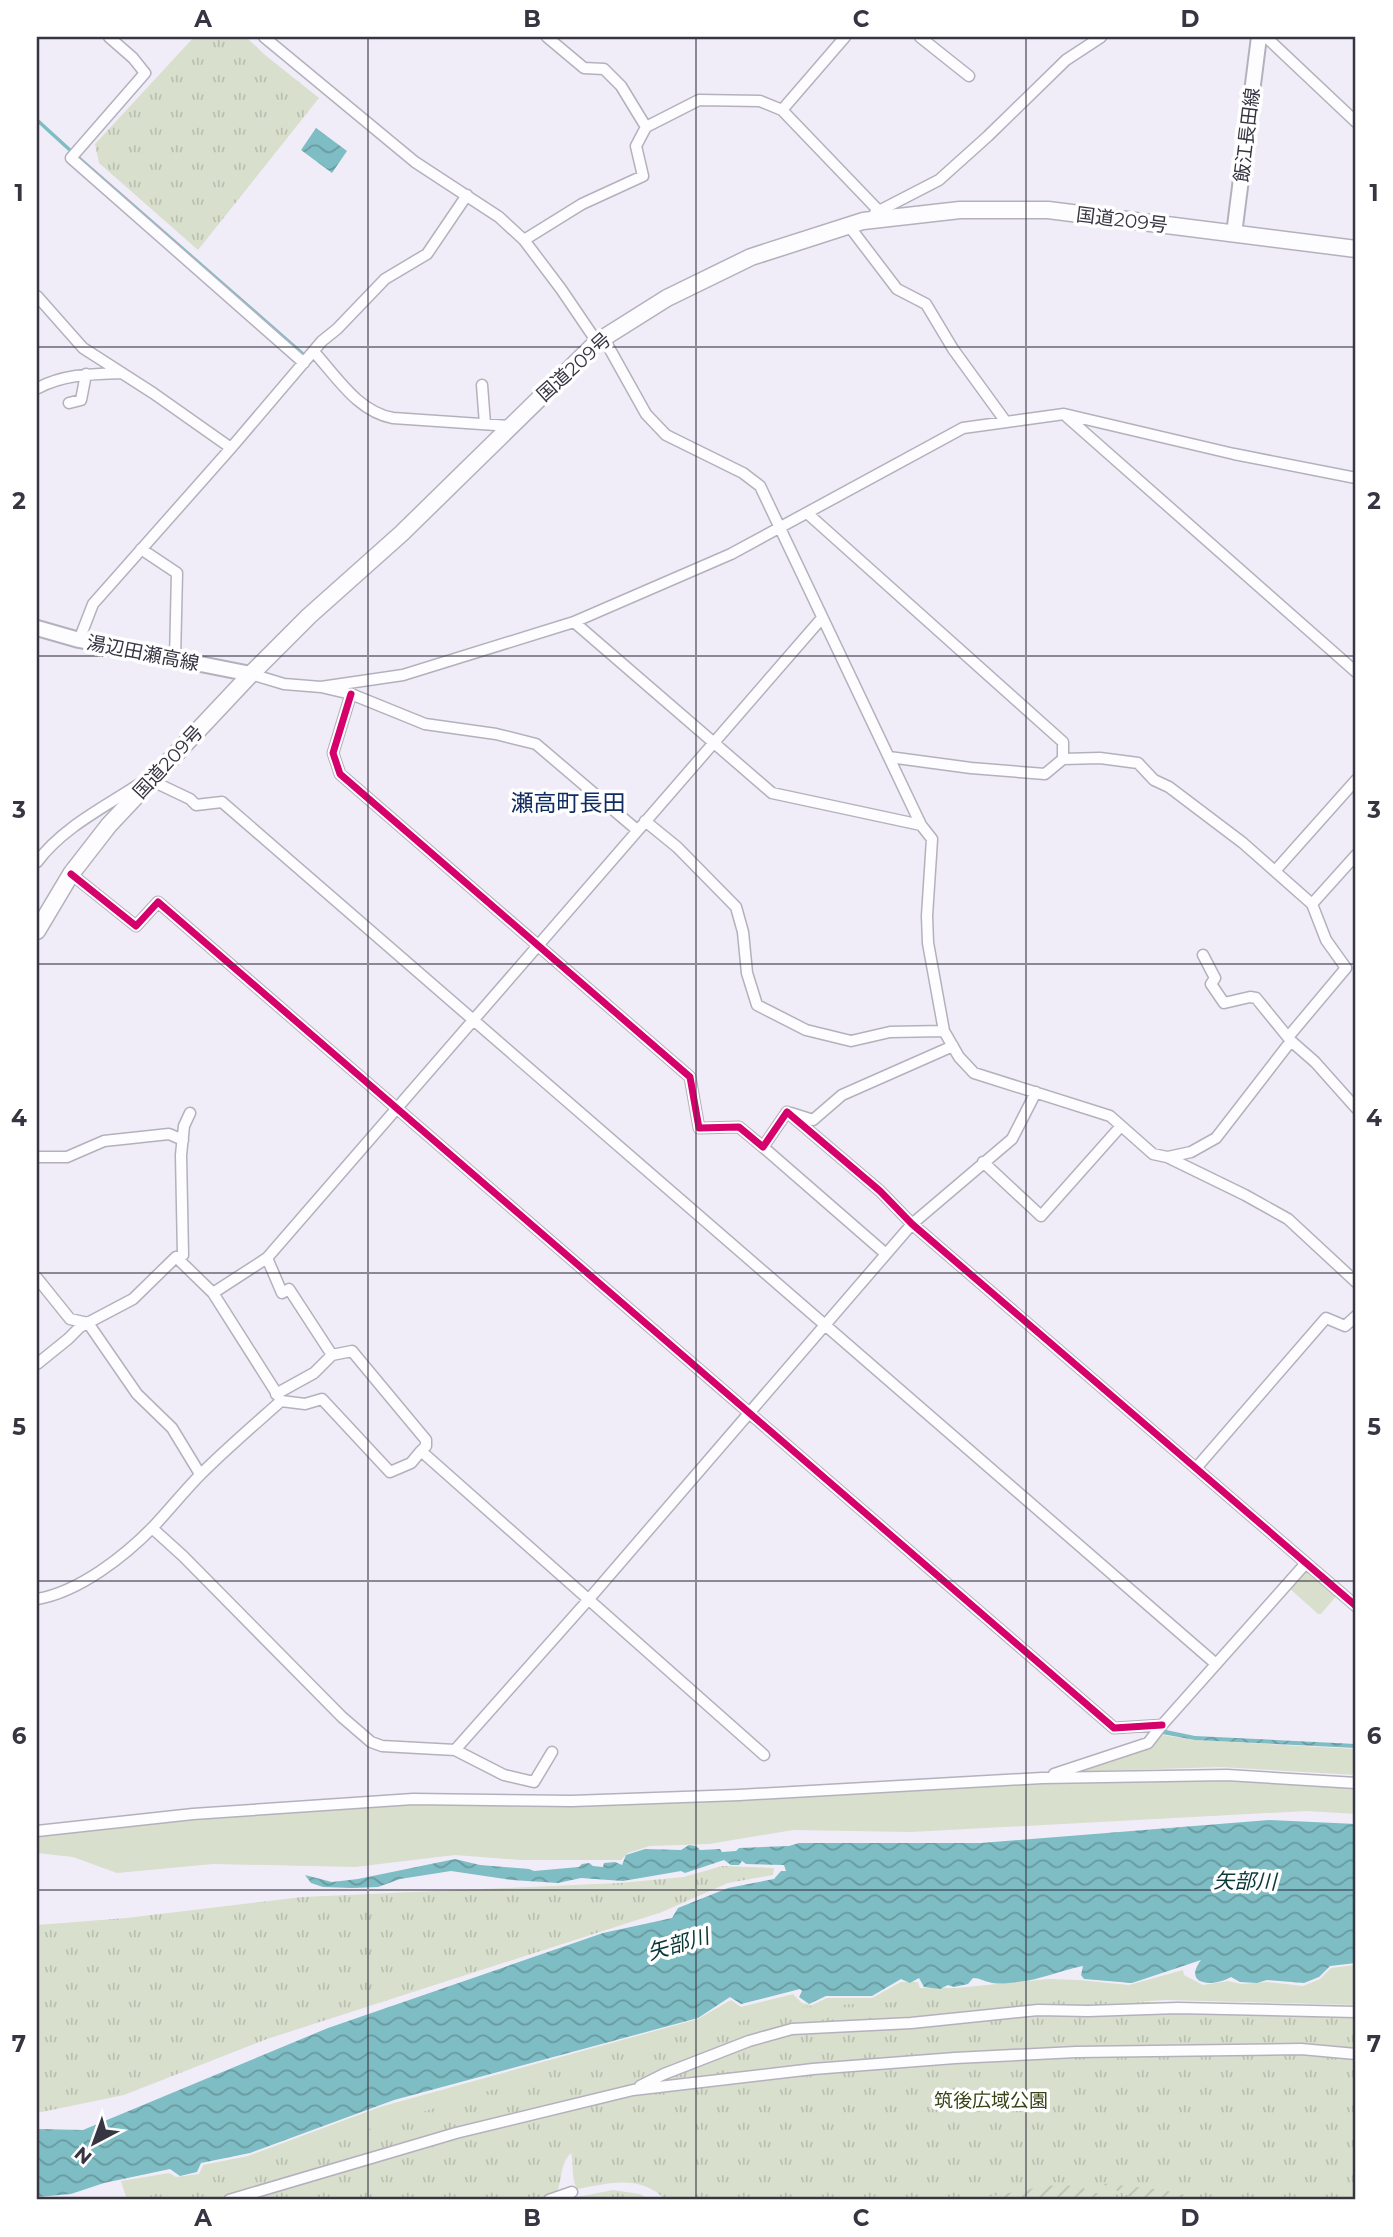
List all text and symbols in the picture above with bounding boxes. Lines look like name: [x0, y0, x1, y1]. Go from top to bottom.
text: A: [193, 5, 212, 33]
text: B: [523, 5, 541, 33]
text: C: [853, 5, 870, 33]
text: D: [1181, 5, 1200, 33]
street label: 飯江長田線: [1230, 86, 1264, 184]
text: 1: [14, 179, 24, 207]
text: 1: [1369, 179, 1379, 207]
street label: 国道209号: [1075, 203, 1169, 237]
street label: 国道209号: [532, 328, 616, 406]
text: 2: [12, 487, 26, 515]
text: 2: [1367, 487, 1381, 515]
street label: 湯辺田瀬高線: [85, 631, 201, 675]
street label: 国道209号: [128, 721, 208, 803]
district label: 瀬高町長田: [511, 789, 626, 817]
text: 3: [11, 796, 26, 824]
text: 3: [1366, 796, 1381, 824]
text: 4: [11, 1104, 27, 1132]
text: 4: [1366, 1104, 1382, 1132]
text: 5: [12, 1413, 26, 1441]
text: 5: [1367, 1413, 1381, 1441]
text: 6: [12, 1722, 27, 1750]
text: 6: [1367, 1722, 1382, 1750]
water label: 矢部川: [1213, 1868, 1279, 1894]
water label: 矢部川: [644, 1923, 714, 1965]
text: 7: [12, 2030, 26, 2058]
text: 7: [1367, 2030, 1381, 2058]
park label: 筑後広域公園: [934, 2089, 1048, 2112]
north arrow: [60, 2108, 130, 2178]
text: N: [70, 2142, 97, 2169]
text: A: [193, 2204, 212, 2232]
text: B: [523, 2204, 541, 2232]
text: C: [853, 2204, 870, 2232]
text: D: [1181, 2204, 1200, 2232]

